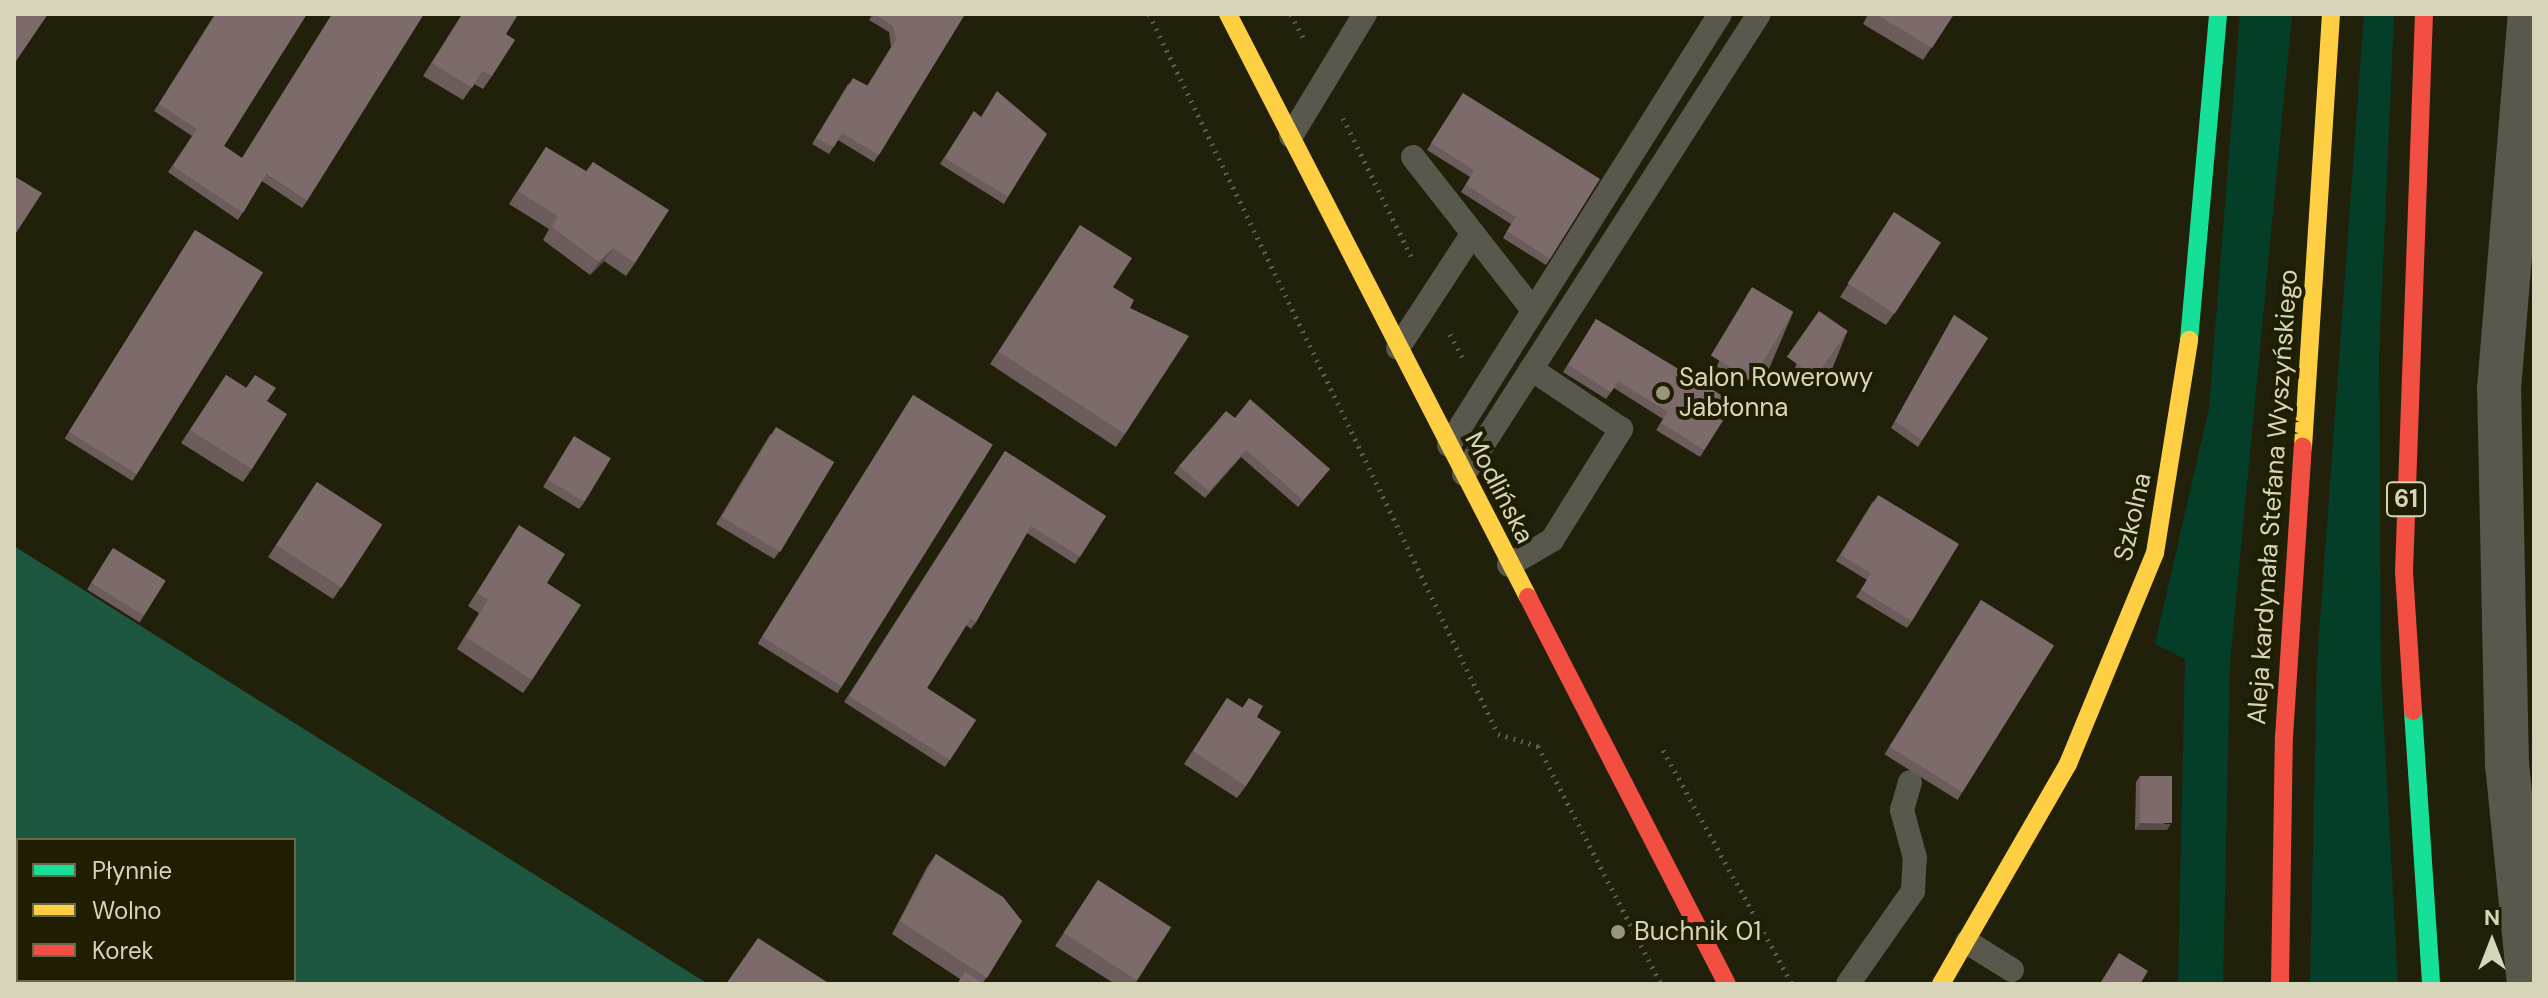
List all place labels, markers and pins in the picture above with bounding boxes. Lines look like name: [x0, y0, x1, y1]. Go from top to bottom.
place label: Salon Rowerowy Jabłonna: [1679, 362, 1873, 424]
marker: Salon Rowerowy Jabłonna: [1654, 384, 1672, 402]
place label: Buchnik 01: [1634, 916, 1761, 948]
marker: Buchnik 01: [1609, 923, 1627, 941]

